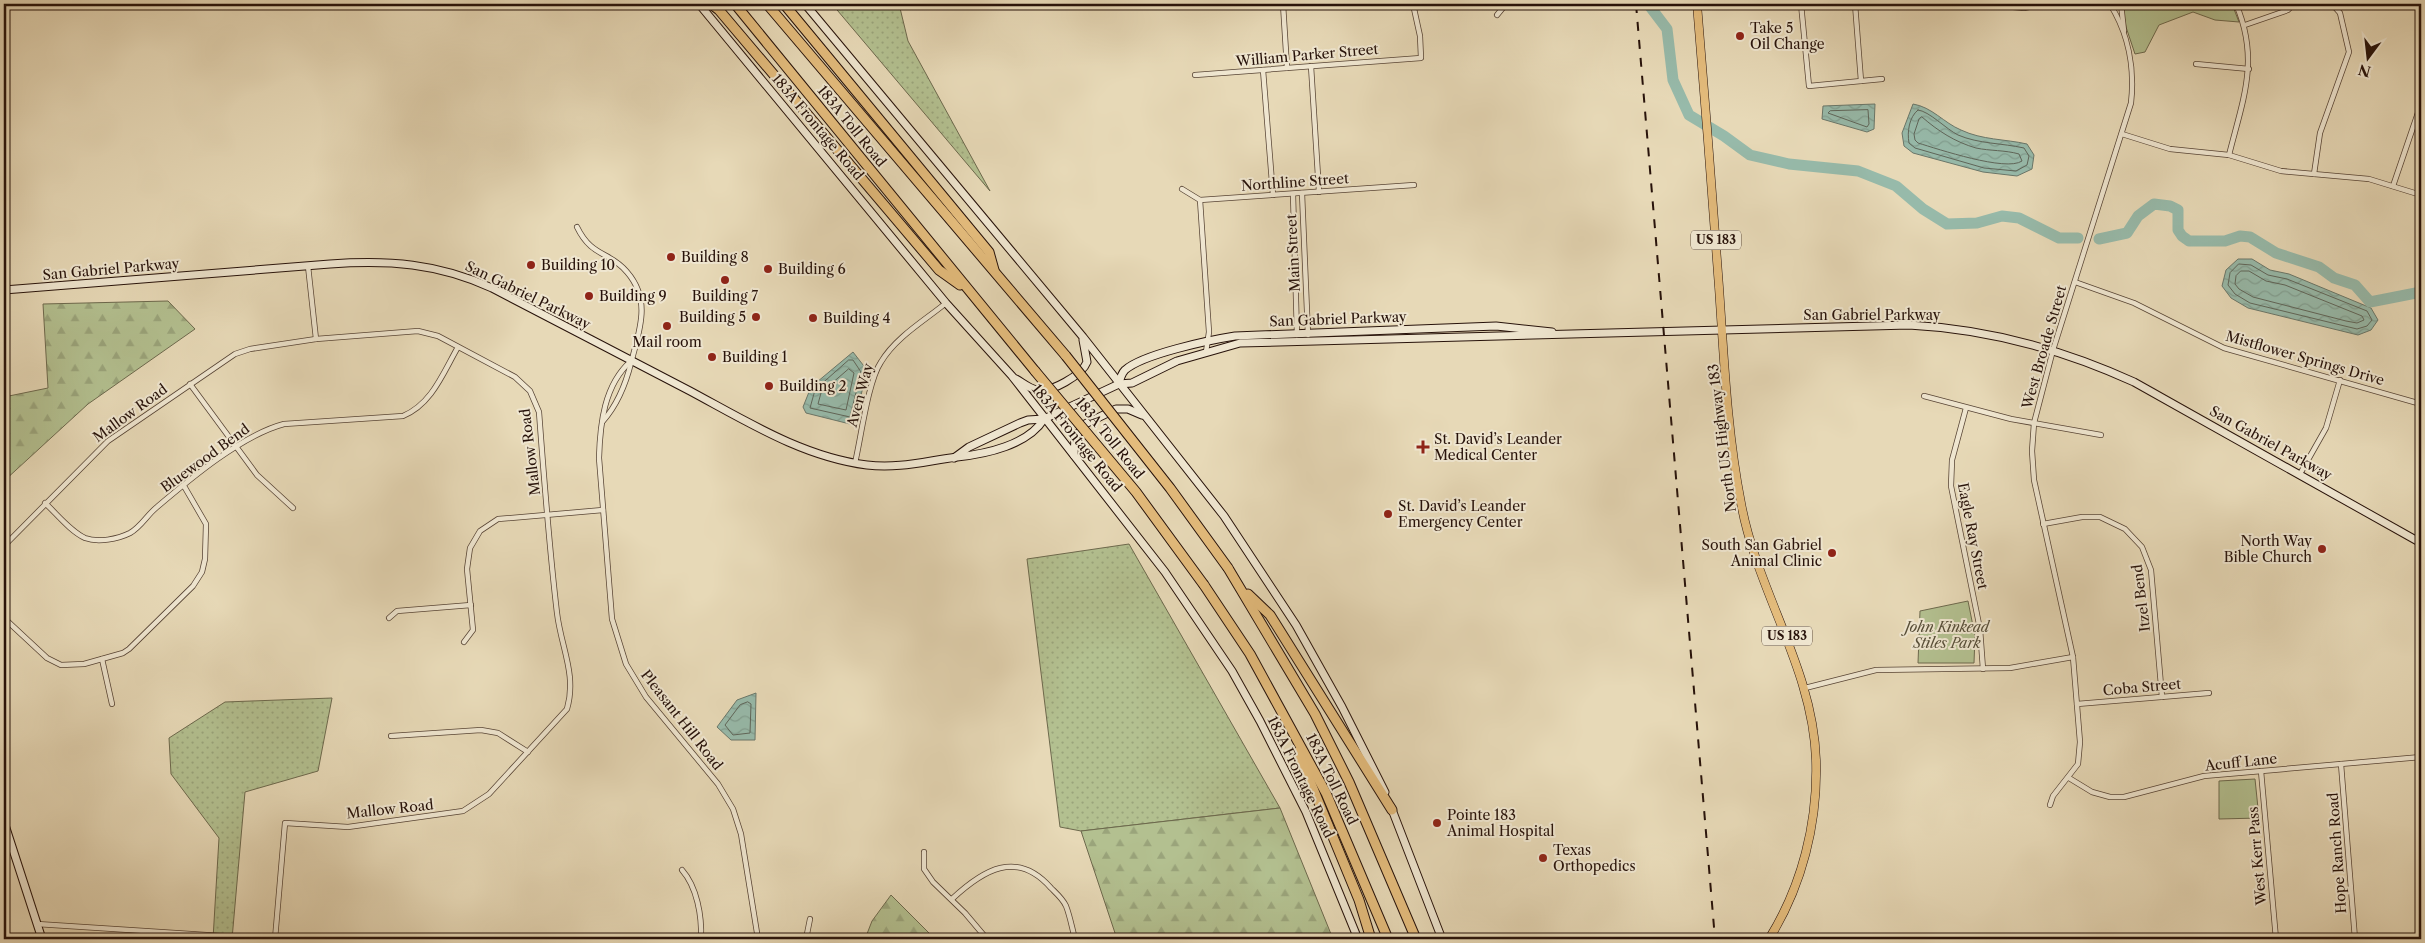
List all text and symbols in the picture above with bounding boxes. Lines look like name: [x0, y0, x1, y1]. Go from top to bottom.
place label: Take 5 Oil Change: [1750, 19, 1825, 53]
marker: Take 5 Oil Change: [1734, 30, 1746, 42]
north arrow: [2342, 32, 2392, 82]
street label: William Parker Street: [1234, 40, 1379, 70]
text: N: [2356, 60, 2373, 81]
street label: 183A Frontage Road: [768, 70, 868, 184]
street label: 183A Toll Road: [814, 82, 891, 171]
street label: Northline Street: [1241, 169, 1349, 195]
street label: Main Street: [1282, 214, 1304, 292]
road number: US 183: [1691, 230, 1741, 250]
place label: Building 8: [681, 248, 749, 266]
marker: Building 8: [665, 251, 677, 263]
street label: San Gabriel Parkway: [42, 254, 180, 284]
place label: Building 10: [541, 256, 615, 274]
street label: San Gabriel Parkway: [462, 257, 594, 333]
marker: Building 10: [525, 259, 537, 271]
place label: Building 6: [778, 260, 846, 278]
marker: Building 6: [762, 263, 774, 275]
marker: Building 7: [719, 274, 731, 286]
street label: West Broade Street: [2017, 283, 2070, 412]
place label: Building 9: [599, 287, 667, 305]
place label: Building 7: [692, 287, 758, 305]
marker: Building 9: [583, 290, 595, 302]
street label: San Gabriel Parkway: [1803, 306, 1941, 324]
place label: Building 5: [679, 308, 746, 326]
street label: San Gabriel Parkway: [1269, 308, 1407, 330]
place label: Building 4: [823, 309, 891, 327]
marker: Building 5: [750, 311, 762, 323]
marker: Building 4: [807, 312, 819, 324]
marker: Mail room: [661, 320, 673, 332]
street label: Mistflower Springs Drive: [2224, 327, 2387, 389]
place label: Mail room: [632, 333, 702, 351]
place label: Building 1: [722, 348, 787, 366]
marker: Building 1: [706, 351, 718, 363]
street label: Aven Way: [843, 361, 877, 430]
street label: North US Highway 183: [1704, 363, 1740, 513]
place label: Building 2: [779, 377, 847, 395]
street label: Mallow Road: [89, 380, 171, 446]
marker: Building 2: [763, 380, 775, 392]
street label: 183A Frontage Road: [1028, 380, 1126, 496]
street label: 183A Toll Road: [1072, 394, 1149, 483]
street label: San Gabriel Parkway: [2207, 402, 2336, 484]
street label: Mallow Road: [516, 407, 544, 496]
street label: Bluewood Bend: [157, 419, 253, 496]
place label: St. David’s Leander Medical Center: [1434, 430, 1562, 464]
marker: St. David’s Leander Medical Center: [1416, 440, 1430, 454]
street label: Eagle Ray Street: [1954, 481, 1992, 591]
place label: St. David’s Leander Emergency Center: [1398, 497, 1526, 531]
marker: St. David’s Leander Emergency Center: [1382, 508, 1394, 520]
place label: North Way Bible Church: [2224, 532, 2312, 566]
place label: South San Gabriel Animal Clinic: [1702, 536, 1822, 570]
marker: North Way Bible Church: [2316, 543, 2328, 555]
marker: South San Gabriel Animal Clinic: [1826, 547, 1838, 559]
street label: Itzel Bend: [2128, 563, 2154, 633]
park label: John Kinkead Stiles Park: [1901, 618, 1991, 652]
road number: US 183: [1762, 626, 1812, 646]
street label: Pleasant Hill Road: [637, 666, 727, 774]
street label: Coba Street: [2102, 675, 2182, 699]
street label: 183A Frontage Road: [1264, 713, 1339, 841]
street label: 183A Toll Road: [1302, 730, 1362, 828]
street label: Acuff Lane: [2203, 749, 2278, 775]
street label: Hope Ranch Road: [2324, 791, 2350, 914]
street label: Mallow Road: [346, 795, 435, 823]
place label: Pointe 183 Animal Hospital: [1446, 806, 1554, 840]
street label: West Kerr Pass: [2244, 806, 2270, 907]
marker: Pointe 183 Animal Hospital: [1431, 817, 1443, 829]
place label: Texas Orthopedics: [1553, 841, 1636, 875]
marker: Texas Orthopedics: [1537, 852, 1549, 864]

